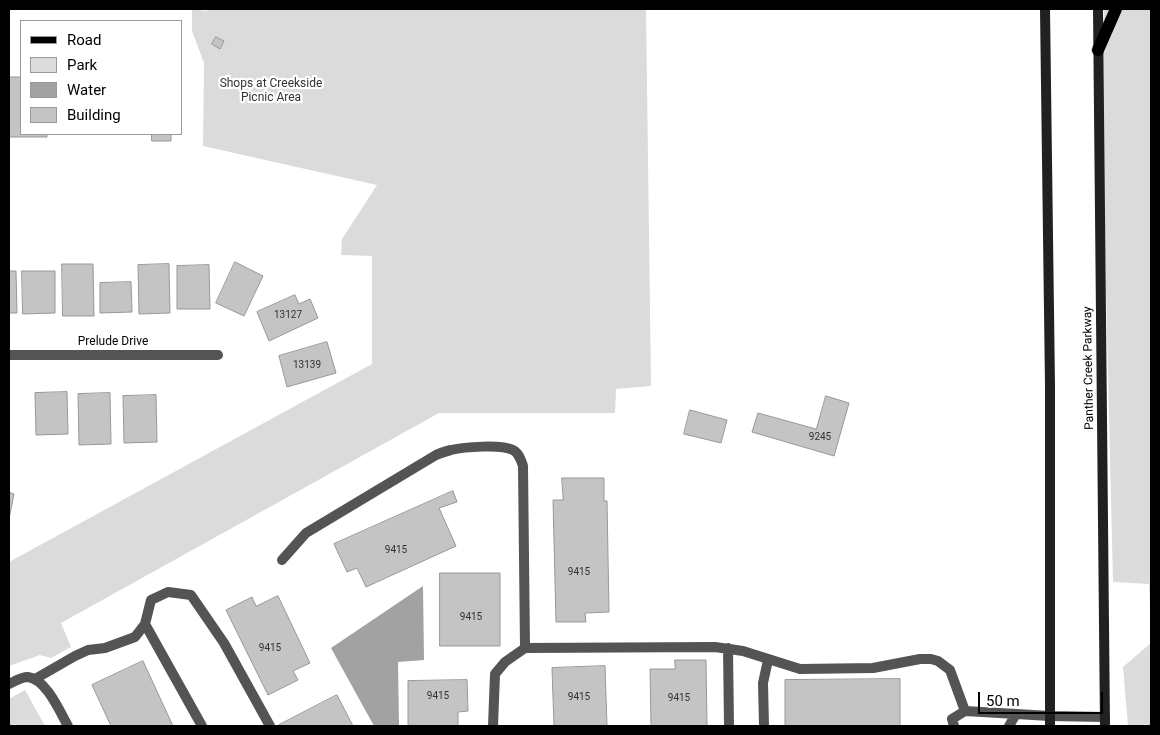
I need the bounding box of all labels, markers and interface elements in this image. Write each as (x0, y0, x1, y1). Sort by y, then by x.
legend (20, 20, 182, 135)
text: Road (67, 31, 101, 49)
text: Park (67, 56, 97, 74)
park label: Shops at Creekside Picnic Area (220, 77, 322, 105)
text: Water (67, 81, 106, 99)
text: Building (67, 106, 121, 124)
street label: Panther Creek Parkway (1081, 306, 1097, 430)
house number: 13127 (274, 309, 302, 321)
street label: Prelude Drive (78, 335, 148, 349)
house number: 13139 (293, 359, 321, 371)
house number: 9245 (809, 431, 831, 443)
house number: 9415 (385, 544, 407, 556)
house number: 9415 (568, 566, 590, 578)
house number: 9415 (460, 611, 482, 623)
house number: 9415 (259, 642, 281, 654)
scale bar (980, 682, 1105, 714)
house number: 9415 (427, 690, 449, 702)
house number: 9415 (568, 691, 590, 703)
house number: 9415 (668, 692, 690, 704)
text: 50 m (986, 692, 1020, 710)

